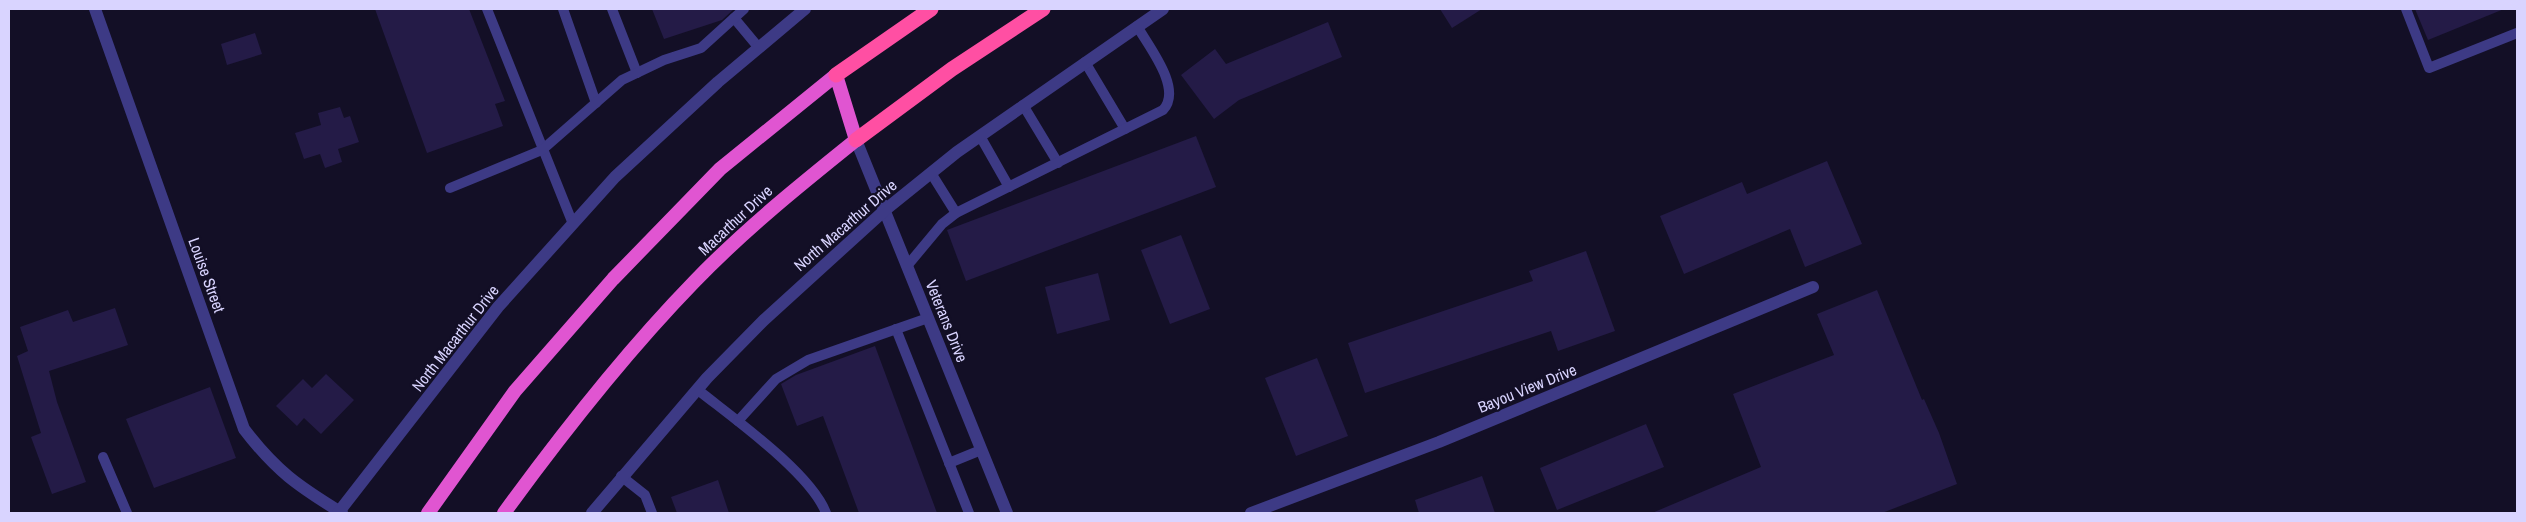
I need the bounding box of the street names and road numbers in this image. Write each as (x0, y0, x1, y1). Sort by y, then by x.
street label: North Macarthur Drive (789, 174, 901, 276)
street label: Macarthur Drive (693, 180, 777, 260)
street label: Louise Street (183, 235, 231, 316)
street label: Veterans Drive (921, 277, 973, 365)
street label: North Macarthur Drive (406, 280, 504, 396)
street label: Bayou View Drive (1474, 358, 1580, 418)

